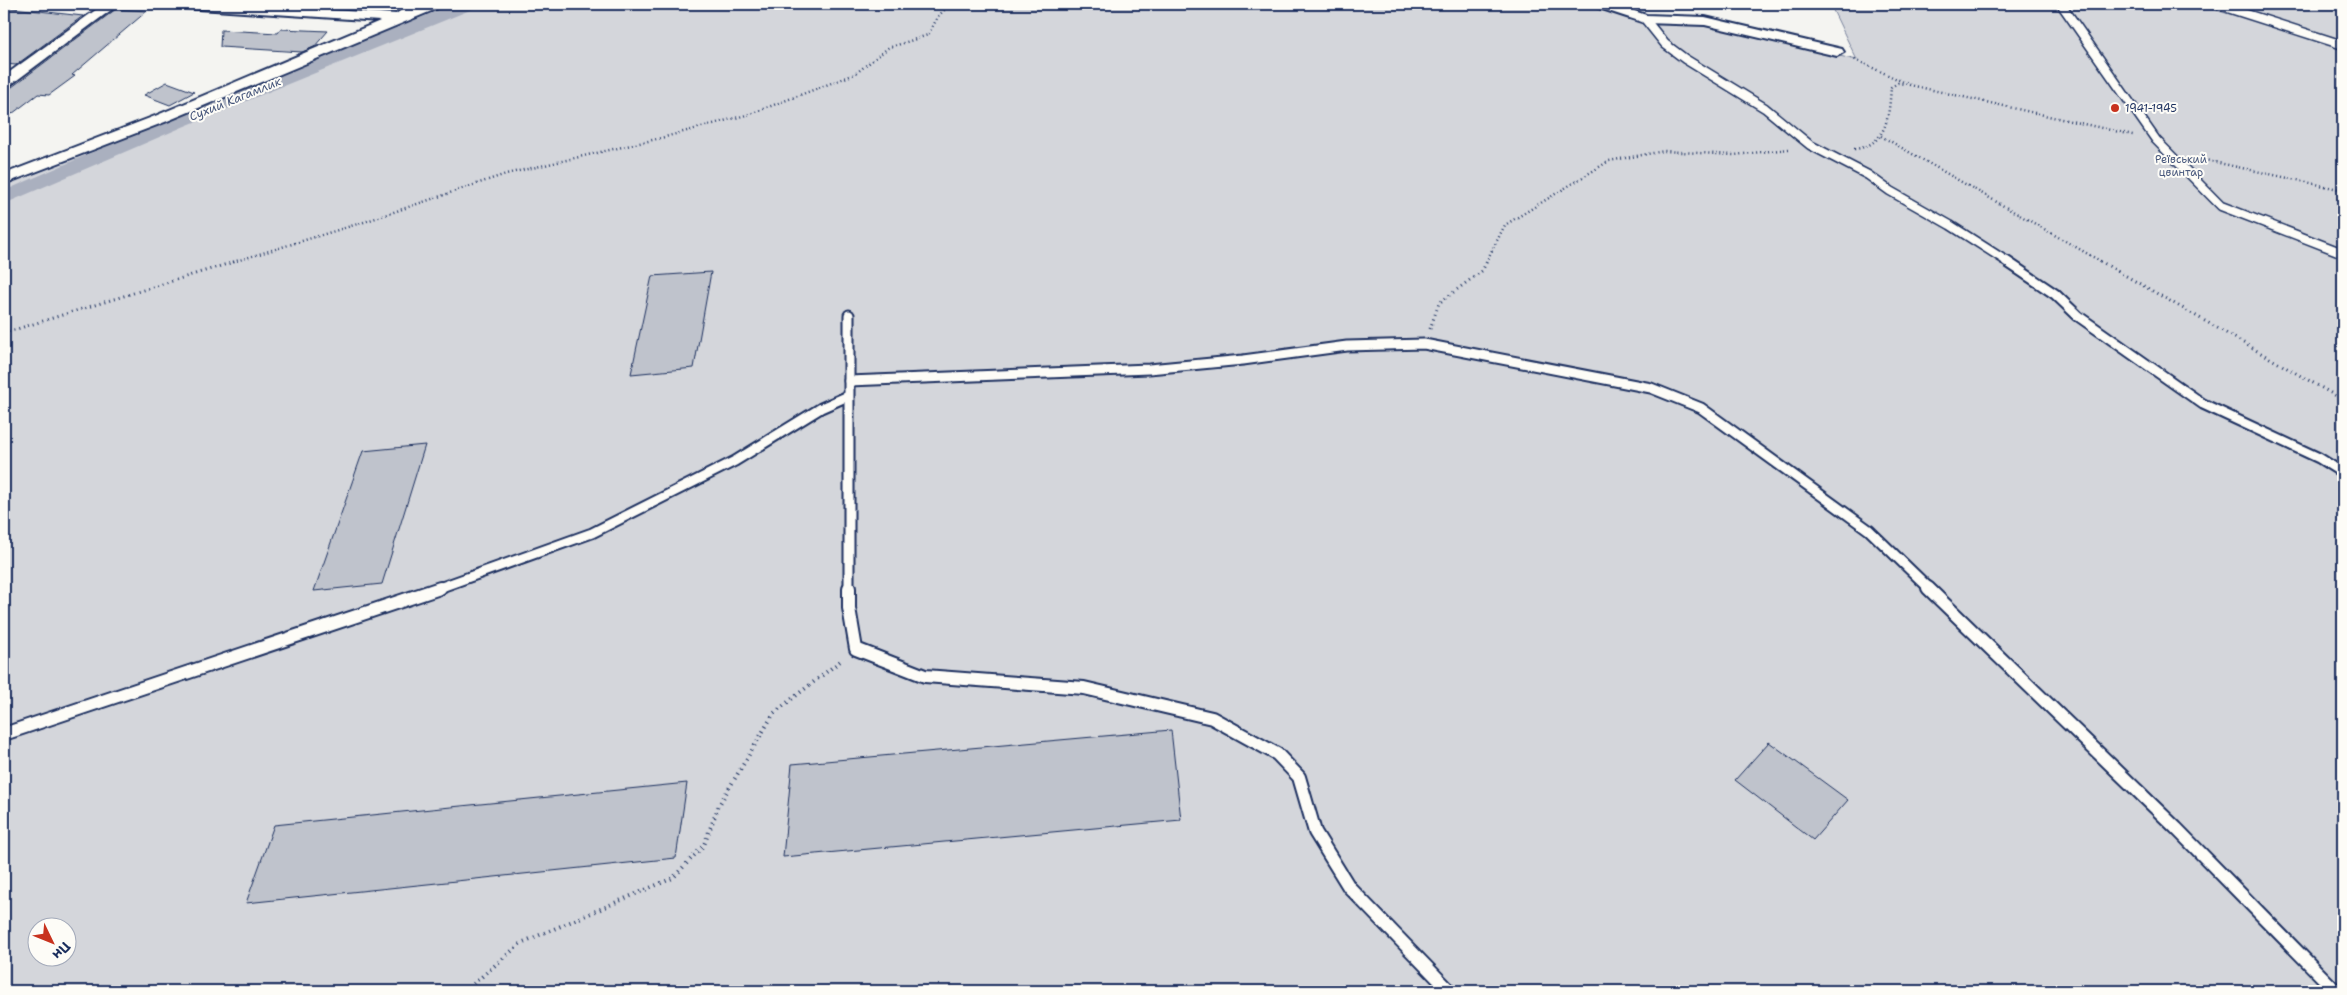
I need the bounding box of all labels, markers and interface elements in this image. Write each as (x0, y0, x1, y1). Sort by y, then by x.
water label: Сухий Кагамлик (187, 73, 284, 125)
place label: 1941-1945 (2125, 101, 2177, 116)
marker: 1941-1945 (2109, 102, 2121, 114)
park label: Реївський цвинтар (2155, 152, 2207, 180)
north arrow (28, 918, 78, 968)
text: Пн (49, 938, 74, 964)

